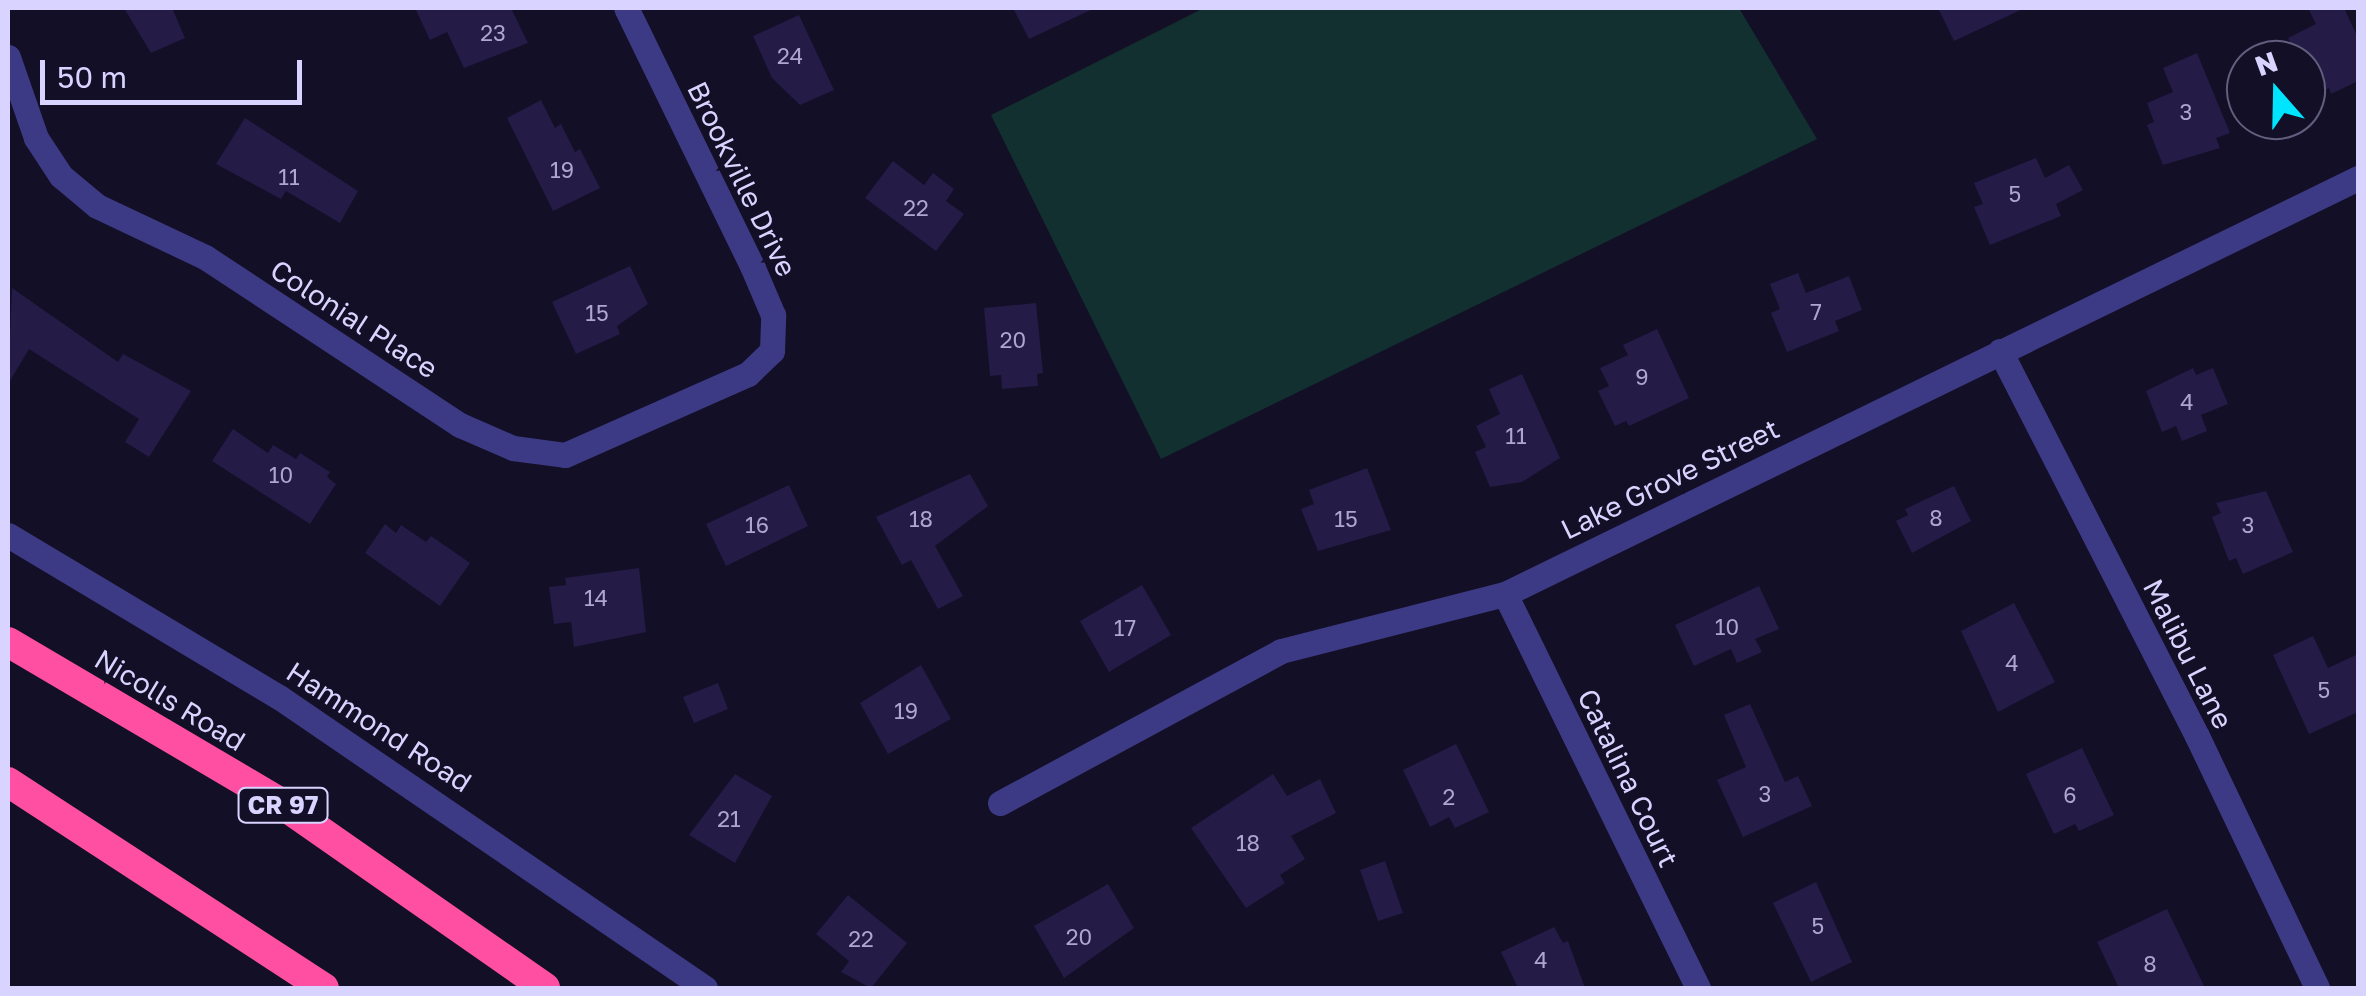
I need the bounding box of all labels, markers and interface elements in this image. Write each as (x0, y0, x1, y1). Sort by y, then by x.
house number: 23 (480, 20, 506, 46)
scale bar (45, 40, 308, 102)
north arrow (2226, 40, 2326, 140)
house number: 24 (777, 43, 803, 69)
text: N (2251, 44, 2282, 82)
text: 50 m (57, 59, 127, 95)
street label: Brookville Drive (680, 76, 804, 282)
house number: 3 (2180, 99, 2192, 125)
house number: 19 (550, 157, 574, 183)
house number: 11 (278, 164, 300, 190)
house number: 5 (2009, 181, 2021, 207)
house number: 22 (903, 195, 929, 221)
street label: Colonial Place (264, 253, 444, 385)
house number: 7 (1810, 299, 1822, 325)
house number: 15 (585, 300, 609, 326)
house number: 20 (1000, 327, 1026, 353)
house number: 9 (1635, 364, 1649, 390)
house number: 4 (2180, 389, 2194, 415)
street label: Lake Grove Street (1555, 412, 1785, 546)
house number: 11 (1505, 423, 1527, 449)
house number: 10 (269, 462, 293, 488)
house number: 8 (1929, 505, 1943, 531)
house number: 18 (909, 506, 933, 532)
house number: 15 (1334, 506, 1358, 532)
house number: 16 (745, 512, 769, 538)
house number: 3 (2242, 512, 2254, 538)
street label: Malibu Lane (2136, 574, 2240, 734)
house number: 14 (584, 585, 608, 611)
house number: 10 (1715, 614, 1739, 640)
house number: 17 (1114, 615, 1136, 641)
street label: Nicolls Road (89, 642, 251, 758)
house number: 4 (2005, 650, 2019, 676)
street label: Hammond Road (280, 655, 478, 799)
house number: 5 (2318, 677, 2330, 703)
street label: Catalina Court (1570, 684, 1686, 872)
house number: 19 (894, 698, 918, 724)
house number: 3 (1759, 781, 1771, 807)
house number: 6 (2063, 782, 2077, 808)
house number: 2 (1443, 784, 1455, 810)
road number: CR 97 (236, 785, 330, 825)
house number: 21 (717, 806, 741, 832)
house number: 18 (1236, 830, 1260, 856)
house number: 5 (1812, 913, 1824, 939)
house number: 20 (1066, 924, 1092, 950)
house number: 22 (848, 926, 874, 952)
house number: 4 (1534, 947, 1548, 973)
house number: 8 (2143, 951, 2157, 977)

